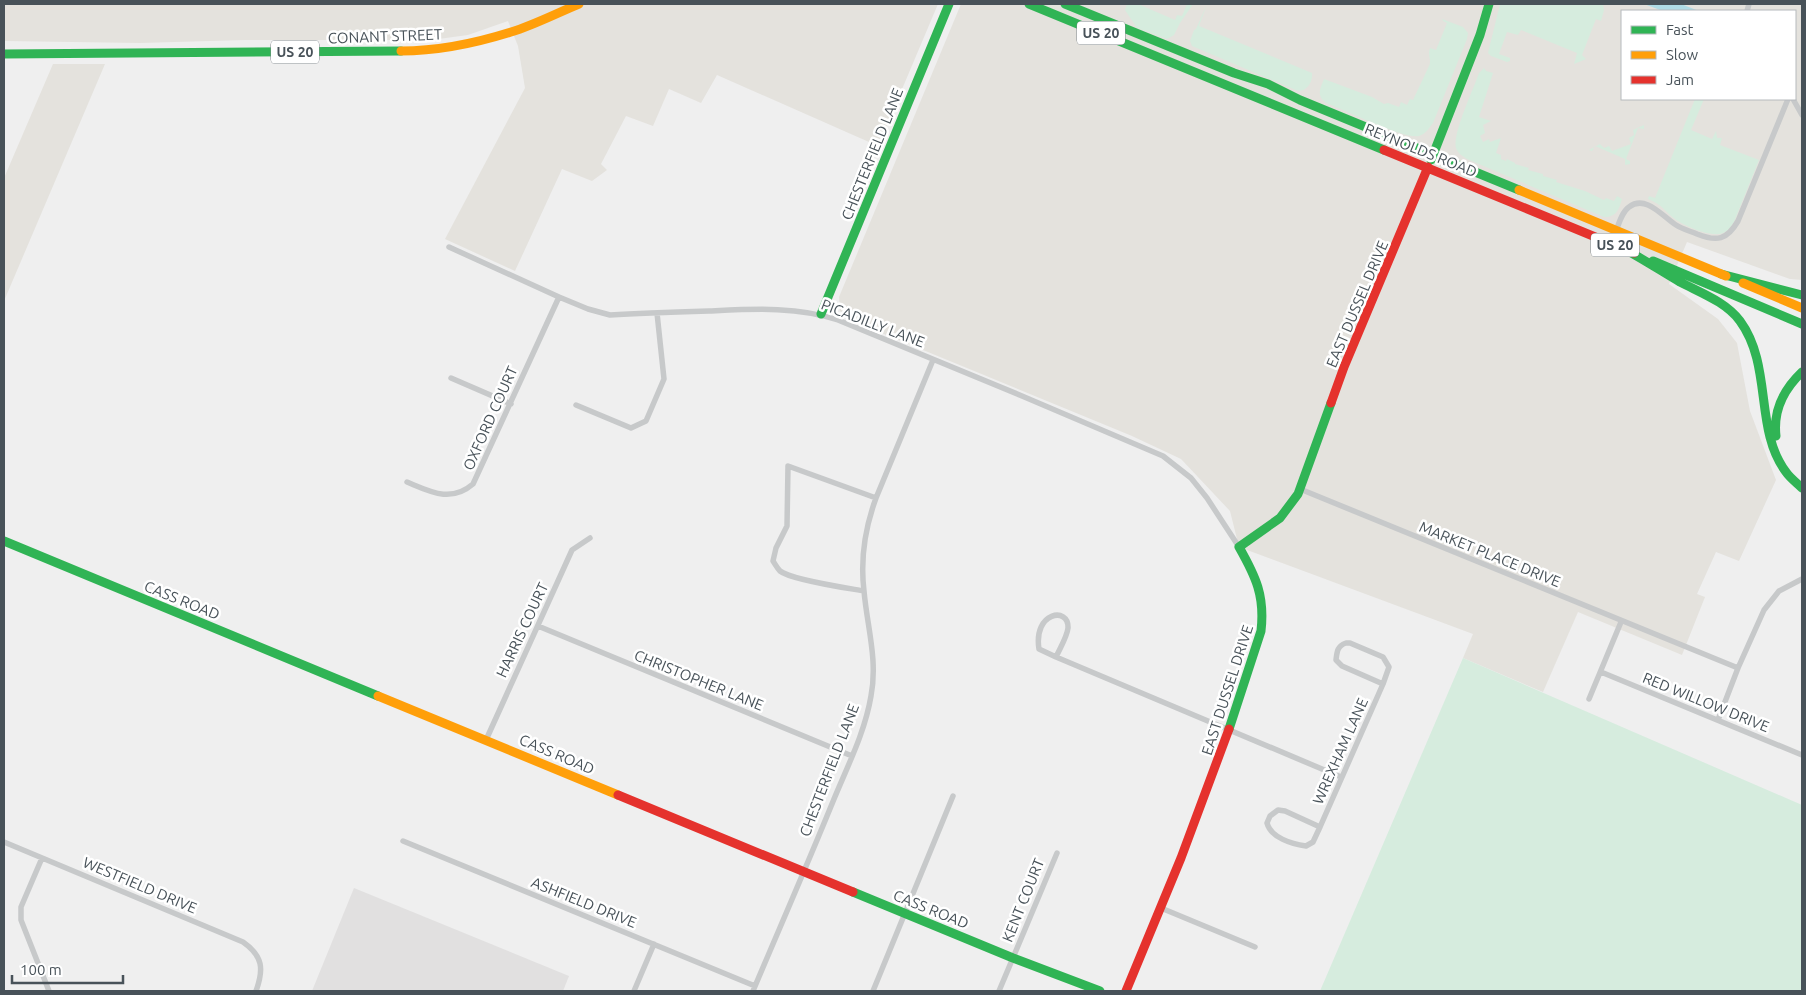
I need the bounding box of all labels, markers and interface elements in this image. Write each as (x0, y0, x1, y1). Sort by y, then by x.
legend (1621, 10, 1796, 100)
text: Fast (1666, 21, 1694, 38)
road number: US 20 (1077, 22, 1125, 44)
street label: CONANT STREET (328, 25, 443, 46)
road number: US 20 (271, 41, 319, 64)
text: Slow (1666, 46, 1699, 63)
text: Jam (1666, 71, 1694, 88)
street label: CHESTERFIELD LANE (838, 86, 906, 222)
street label: REYNOLDS ROAD (1362, 120, 1480, 180)
road number: US 20 (1591, 234, 1639, 256)
street label: EAST DUSSEL DRIVE (1323, 238, 1391, 370)
street label: PICADILLY LANE (819, 295, 927, 351)
street label: OXFORD COURT (459, 363, 521, 473)
street label: MARKET PLACE DRIVE (1417, 518, 1563, 590)
street label: CASS ROAD (142, 577, 222, 623)
street label: HARRIS COURT (493, 579, 552, 680)
street label: EAST DUSSEL DRIVE (1198, 623, 1256, 757)
street label: CHRISTOPHER LANE (632, 646, 766, 714)
street label: RED WILLOW DRIVE (1640, 669, 1772, 735)
street label: WREXHAM LANE (1309, 695, 1371, 807)
street label: CHESTERFIELD LANE (796, 701, 862, 839)
street label: CASS ROAD (517, 731, 597, 777)
street label: WESTFIELD DRIVE (81, 853, 199, 917)
street label: KENT COURT (999, 855, 1048, 944)
street label: ASHFIELD DRIVE (529, 873, 639, 931)
street label: CASS ROAD (891, 886, 971, 932)
scale bar (12, 952, 124, 984)
text: 100 m (20, 961, 62, 978)

